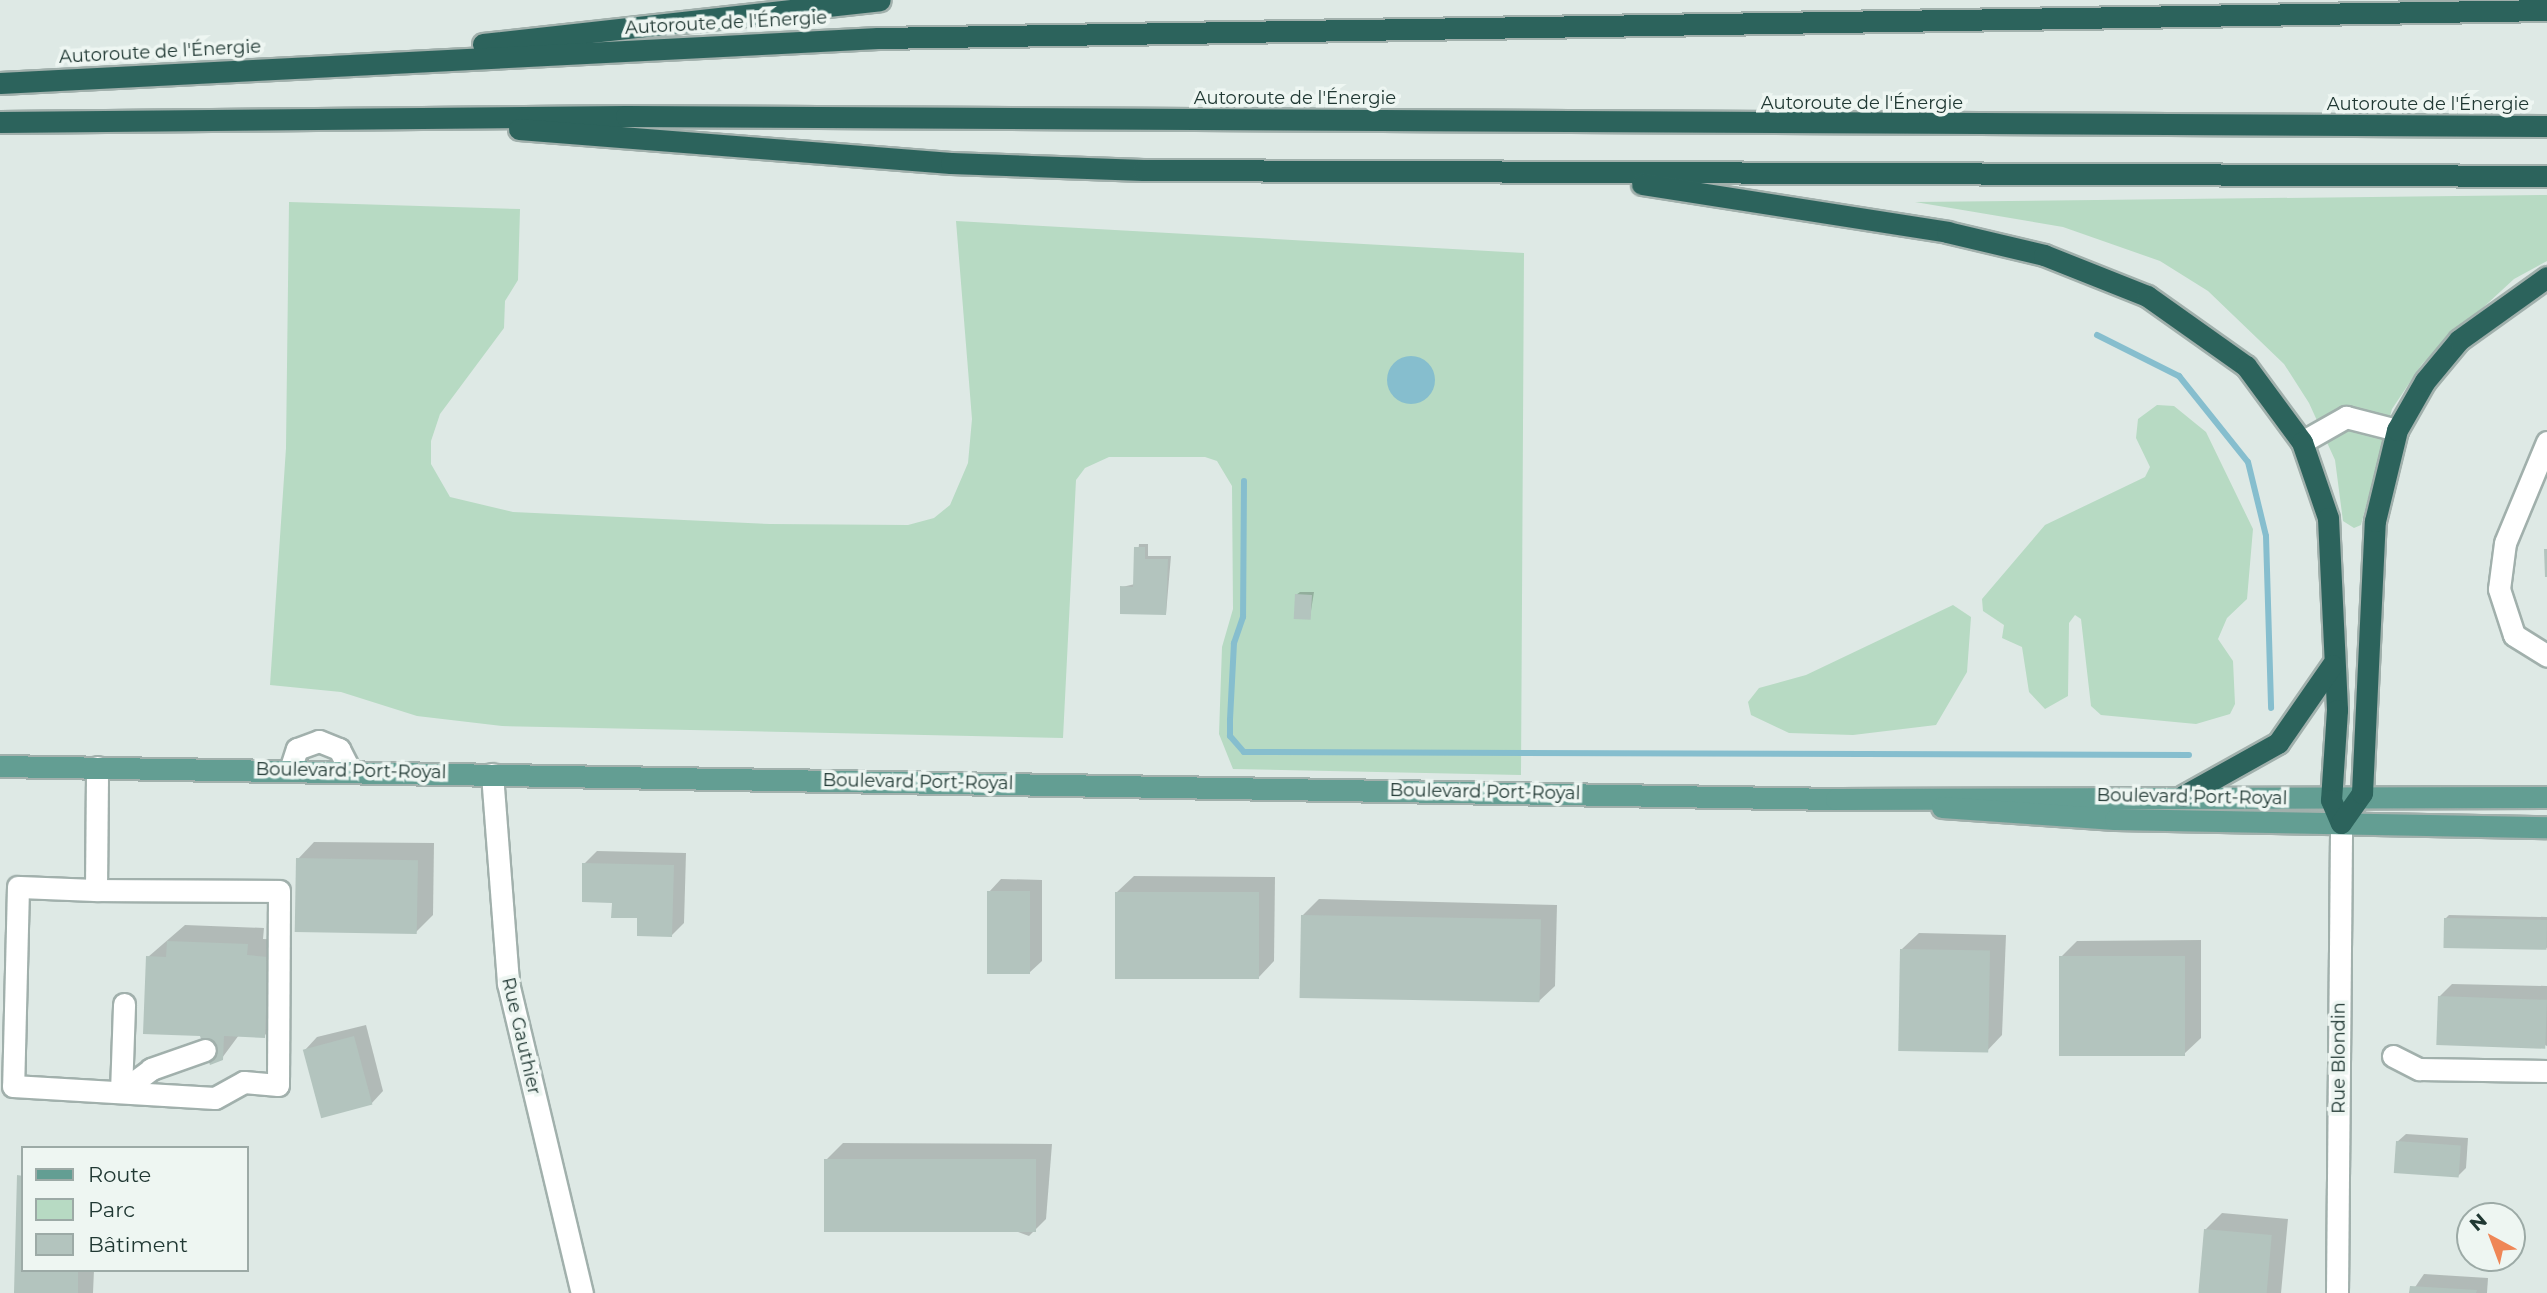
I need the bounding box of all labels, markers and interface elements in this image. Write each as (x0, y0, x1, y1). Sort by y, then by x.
street label: Autoroute de l'Énergie (624, 7, 828, 39)
street label: Autoroute de l'Énergie (58, 36, 262, 68)
street label: Autoroute de l'Énergie (1194, 87, 1396, 109)
street label: Autoroute de l'Énergie (1761, 92, 1963, 114)
street label: Autoroute de l'Énergie (2327, 93, 2529, 115)
street label: Boulevard Port-Royal (255, 759, 447, 783)
street label: Boulevard Port-Royal (822, 770, 1014, 794)
street label: Boulevard Port-Royal (1389, 780, 1581, 804)
street label: Boulevard Port-Royal (2096, 785, 2288, 809)
street label: Rue Gauthier (497, 975, 545, 1097)
street label: Rue Blondin (2328, 1002, 2350, 1114)
legend (21, 1146, 248, 1272)
text: Route (88, 1162, 151, 1187)
text: Parc (88, 1197, 135, 1222)
north arrow (2456, 1202, 2526, 1272)
text: N (2465, 1209, 2492, 1236)
text: Bâtiment (88, 1232, 188, 1257)

